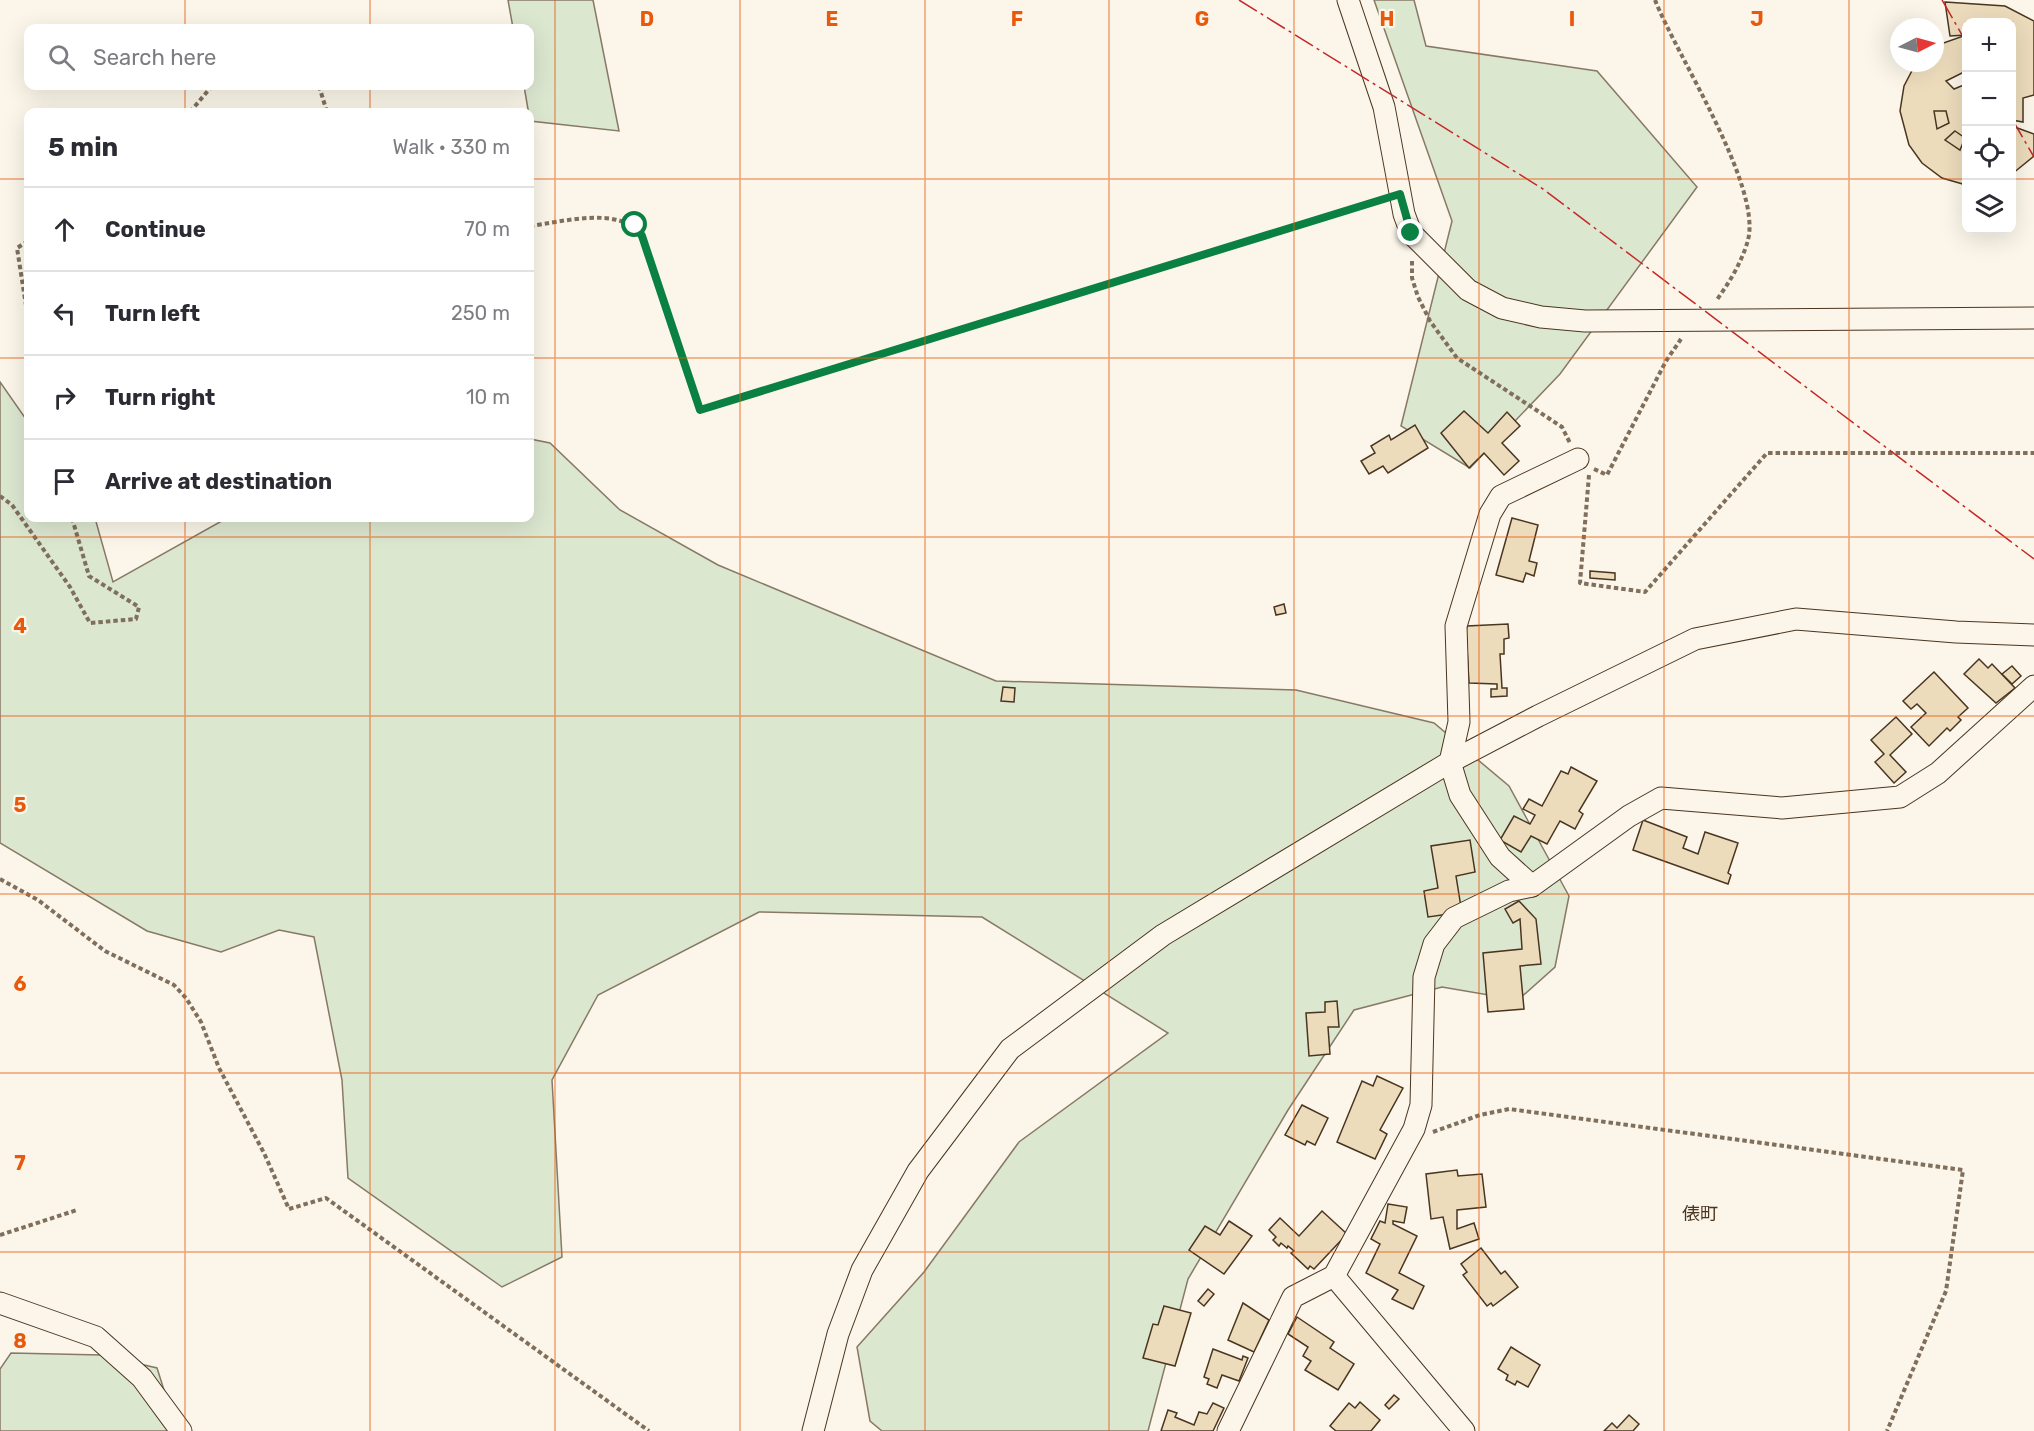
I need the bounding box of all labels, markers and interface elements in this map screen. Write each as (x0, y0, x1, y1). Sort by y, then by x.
text: D (640, 7, 654, 31)
text: E (826, 7, 838, 31)
text: F (1011, 7, 1023, 31)
text: G (1195, 7, 1209, 31)
text: H (1380, 7, 1394, 31)
text: I (1569, 7, 1575, 31)
text: J (1750, 7, 1764, 31)
north arrow (1890, 18, 1944, 72)
map controls (1962, 18, 2016, 234)
button: + (1962, 18, 2016, 72)
search box (24, 24, 534, 90)
icon: search (45, 41, 78, 74)
text: Search here (93, 44, 216, 71)
button: − (1962, 72, 2016, 126)
button: locate (1962, 126, 2016, 180)
text: 5 min (48, 132, 118, 163)
text: Walk · 330 m (393, 135, 510, 159)
button: layers (1962, 180, 2016, 234)
route start (621, 211, 647, 237)
icon: ahead (48, 213, 81, 246)
text: Continue (105, 216, 206, 243)
text: 70 m (464, 217, 510, 241)
route end (1397, 219, 1423, 245)
icon: left (48, 297, 81, 330)
text: Turn left (105, 300, 200, 327)
text: 250 m (451, 301, 510, 325)
icon: right (48, 381, 81, 414)
text: Turn right (105, 384, 215, 411)
text: 10 m (466, 385, 510, 409)
icon: arrive (48, 465, 81, 498)
text: Arrive at destination (105, 468, 332, 495)
text: 4 (13, 614, 27, 638)
text: 5 (14, 793, 27, 817)
text: 6 (13, 972, 27, 996)
text: 7 (14, 1151, 26, 1175)
district label: 俵町 (1682, 1203, 1718, 1225)
text: 8 (13, 1329, 27, 1353)

